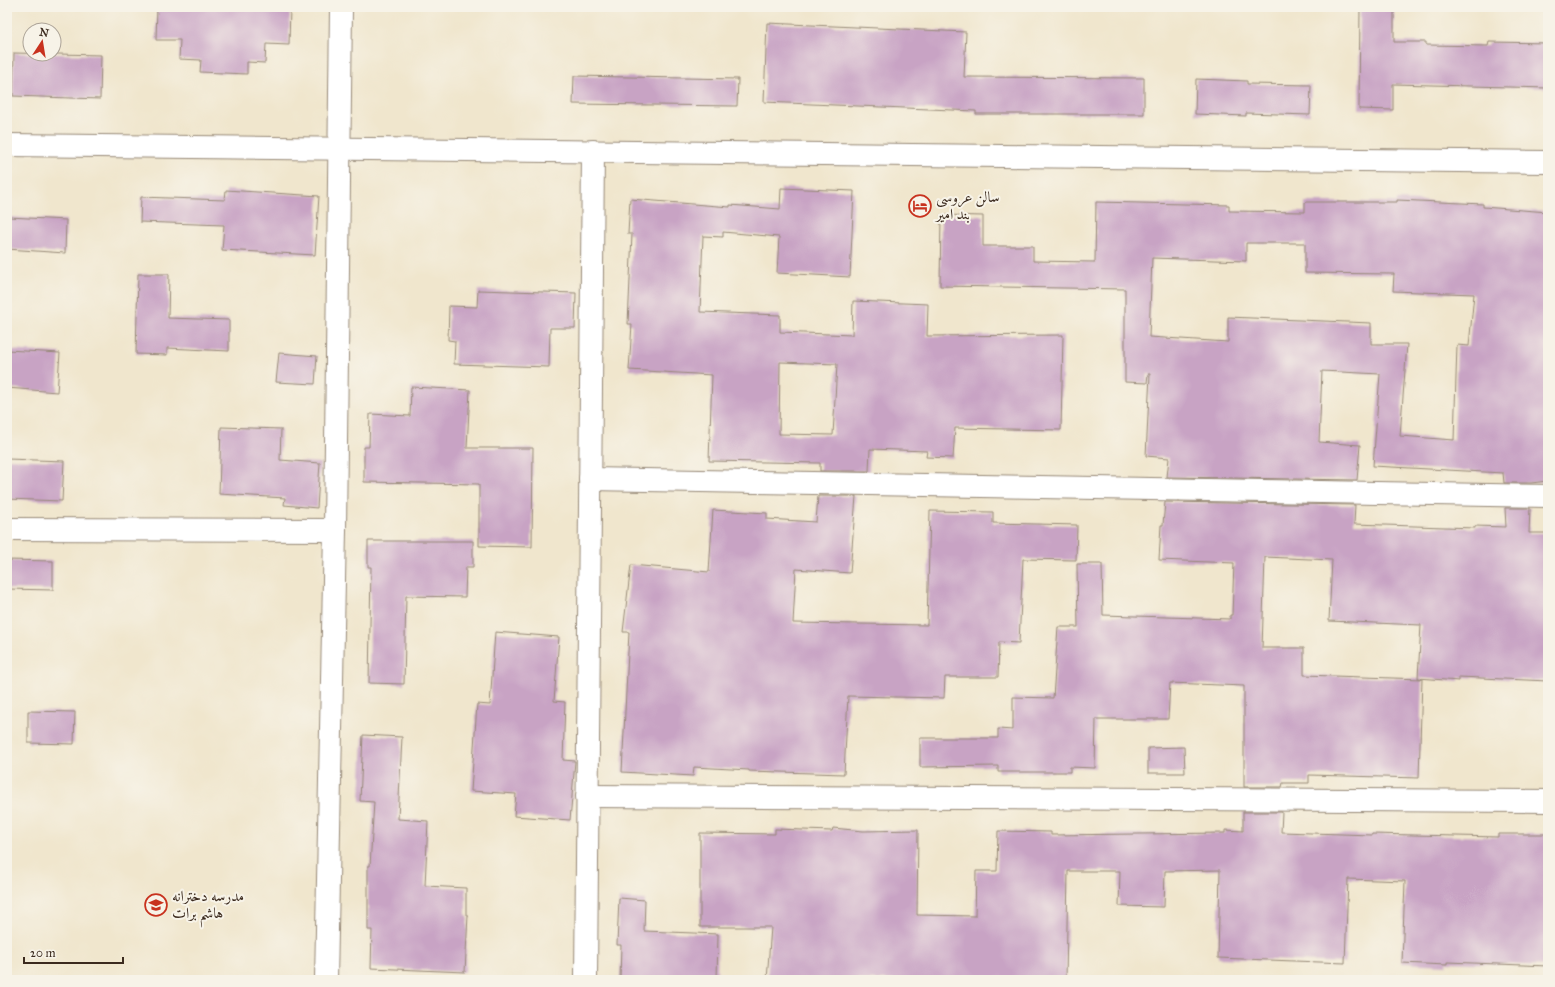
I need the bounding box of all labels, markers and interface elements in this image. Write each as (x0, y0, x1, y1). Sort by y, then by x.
north arrow (22, 22, 62, 62)
text: N (38, 25, 51, 40)
place label: سالن عروسی بند امیر (934, 188, 999, 223)
hotel icon: سالن عروسی بند امیر (907, 193, 933, 219)
place label: مدرسه دخترانه هاشم برات (172, 887, 244, 928)
school or university icon: مدرسه دخترانه هاشم برات (143, 892, 169, 918)
scale bar (24, 939, 123, 965)
text: 20 m (30, 946, 56, 960)

